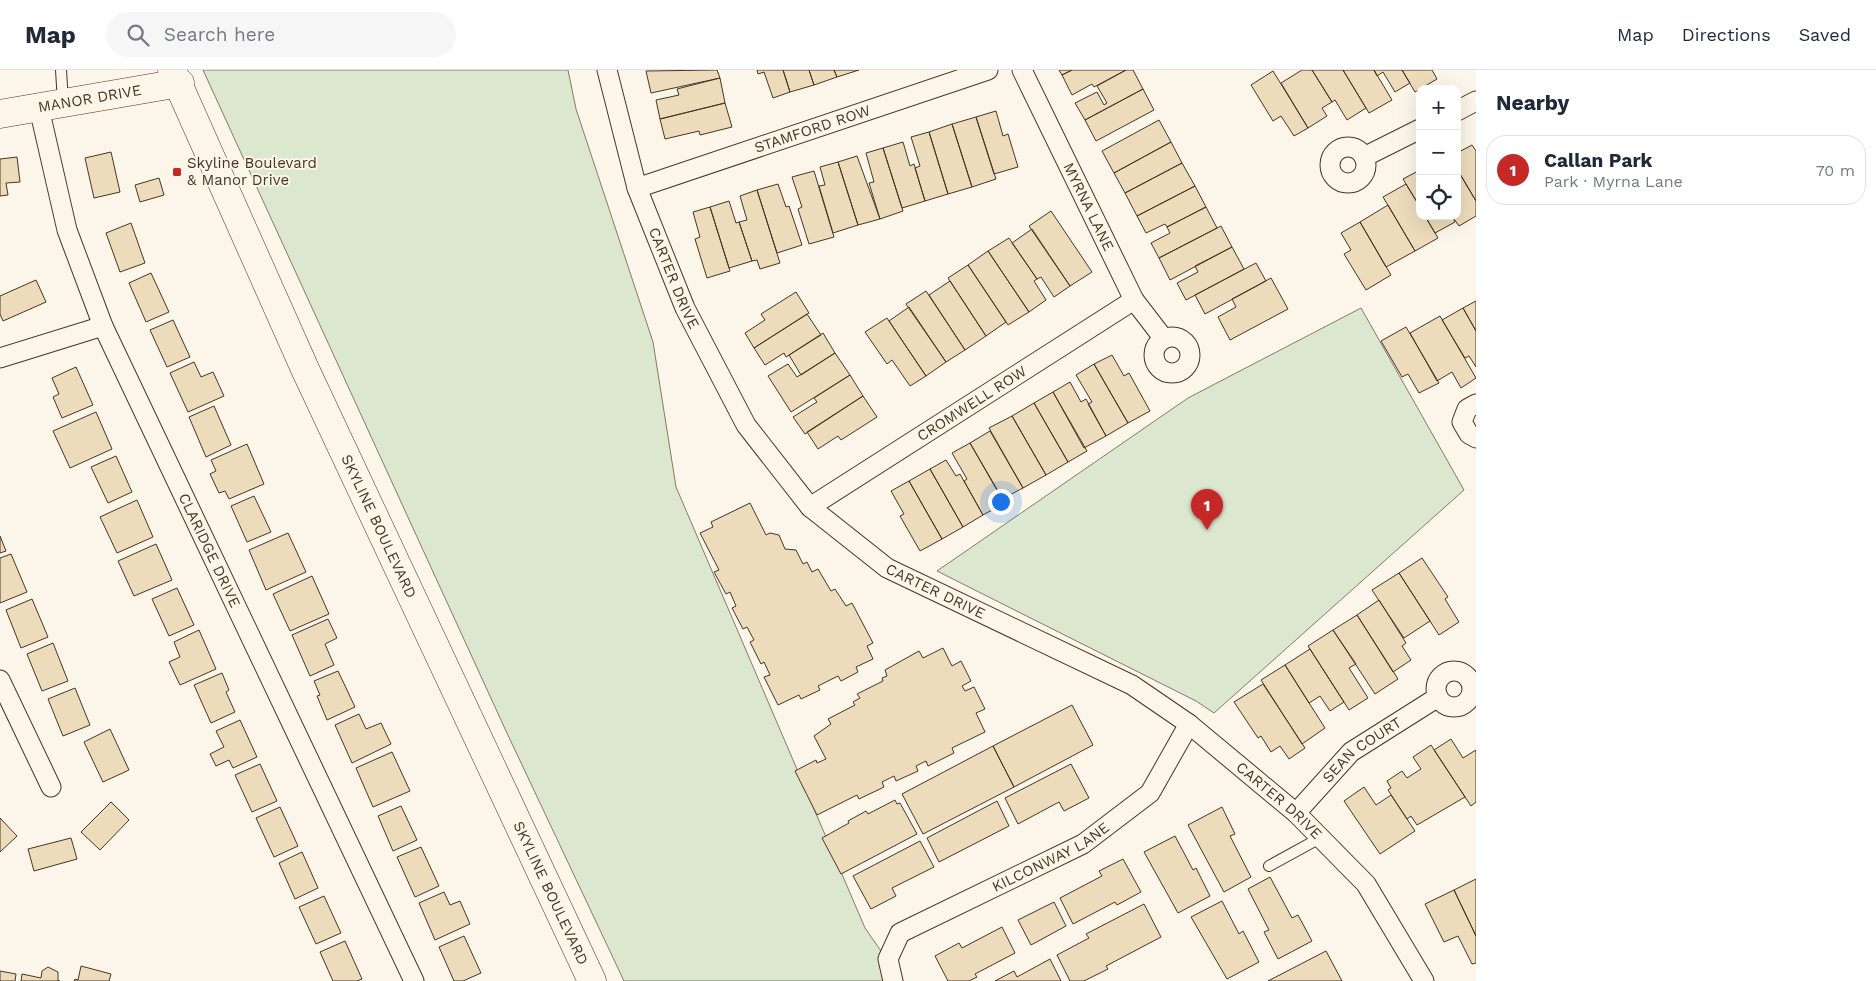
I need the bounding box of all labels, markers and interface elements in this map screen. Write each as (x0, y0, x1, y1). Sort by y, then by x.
search box (106, 12, 456, 57)
text: Map (25, 21, 76, 49)
icon: search (124, 21, 152, 49)
text: Search here (164, 23, 275, 46)
text: Map (1617, 24, 1654, 45)
text: Directions (1682, 24, 1771, 45)
text: Saved (1799, 24, 1851, 45)
street label: MANOR DRIVE (37, 81, 143, 116)
map controls (1416, 85, 1461, 220)
button: + (1416, 85, 1461, 130)
text: Nearby (1496, 90, 1569, 115)
street label: STAMFORD ROW (752, 101, 873, 157)
button: − (1416, 130, 1461, 175)
text: Callan Park (1544, 149, 1652, 172)
place label: Skyline Boulevard & Manor Drive (187, 154, 317, 189)
street label: MYRNA LANE (1059, 160, 1118, 254)
text: 1 (1510, 161, 1516, 180)
text: 70 m (1816, 161, 1855, 180)
marker: Skyline Boulevard & Manor Drive (171, 166, 183, 178)
text: Park · Myrna Lane (1544, 172, 1683, 191)
button: locate (1416, 175, 1461, 220)
street label: CARTER DRIVE (645, 225, 703, 332)
street label: CROMWELL ROW (914, 362, 1030, 445)
street label: SKYLINE BOULEVARD (337, 452, 420, 601)
your location (988, 489, 1014, 515)
pin: 1 (1191, 489, 1223, 530)
street label: CLARIDGE DRIVE (175, 490, 244, 610)
street label: CARTER DRIVE (883, 560, 988, 623)
street label: SEAN COURT (1319, 713, 1405, 786)
street label: CARTER DRIVE (1233, 758, 1326, 843)
street label: SKYLINE BOULEVARD (509, 818, 592, 968)
street label: KILCONWAY LANE (989, 818, 1113, 896)

